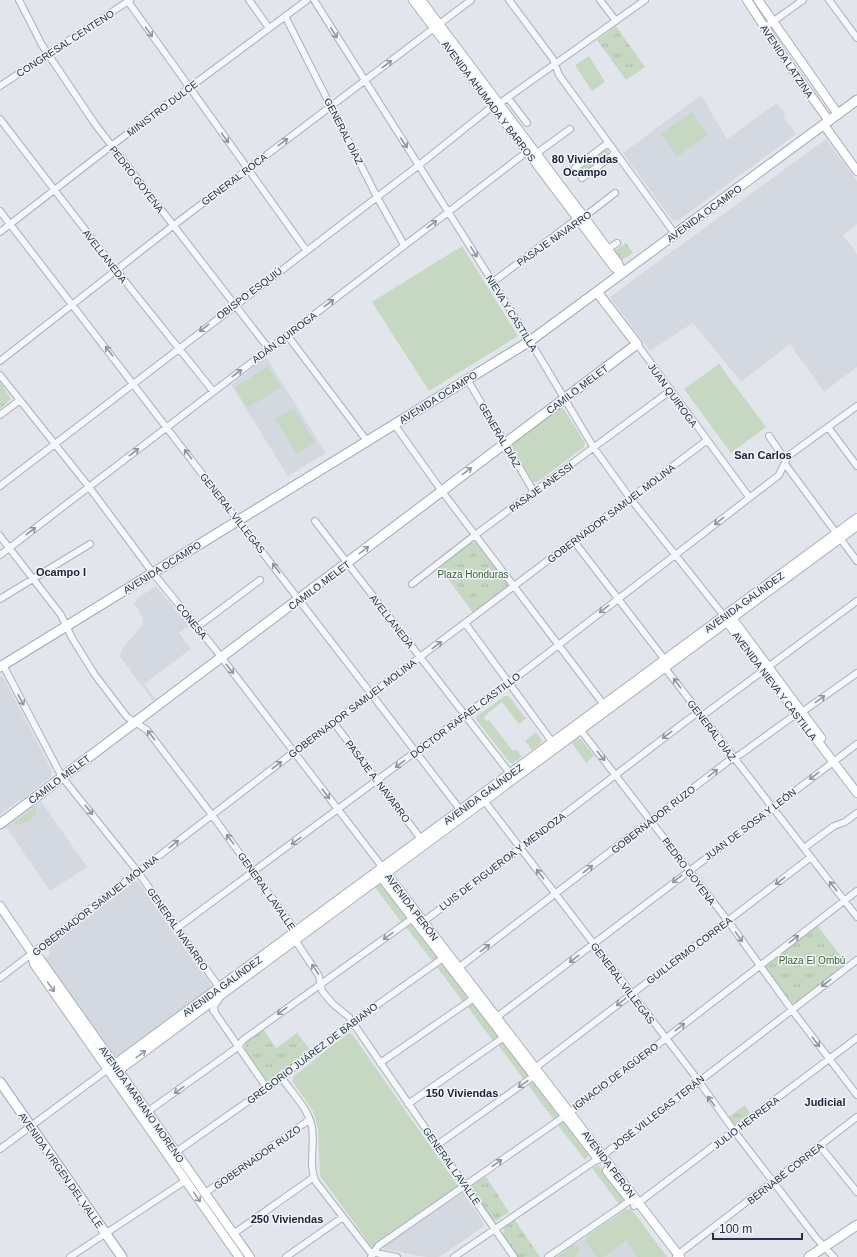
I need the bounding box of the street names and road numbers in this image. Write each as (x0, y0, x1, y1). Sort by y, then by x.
street label: CONGRESAL CENTENO (14, 8, 116, 79)
street label: AVENIDA LATZINA (758, 23, 815, 100)
street label: AVENIDA AHUMADA Y BARROS (440, 39, 538, 164)
street label: MINISTRO DULCE (125, 78, 200, 139)
street label: GENERAL DÍAZ (322, 96, 366, 166)
street label: PEDRO GOYENA (107, 144, 166, 215)
street label: GENERAL ROCA (199, 151, 269, 208)
street label: AVENIDA OCAMPO (665, 182, 744, 244)
street label: PASAJE NAVARRO (515, 208, 594, 268)
street label: AVELLANEDA (80, 227, 129, 286)
street label: OBISPO ESQUIÚ (214, 264, 284, 322)
street label: NIEVA Y CASTILLA (484, 273, 540, 354)
street label: ADÁN QUIROGA (249, 309, 319, 365)
street label: JUAN QUIROGA (646, 361, 700, 430)
street label: CAMILO MELET (544, 363, 610, 416)
street label: AVENIDA OCAMPO (397, 369, 479, 426)
street label: GENERAL DÍAZ (477, 400, 523, 470)
street label: PASAJE ANESSI (507, 460, 575, 514)
street label: GOBERNADOR SAMUEL MOLINA (545, 462, 678, 565)
street label: GENERAL VILLEGAS (198, 471, 267, 556)
street label: AVENIDA OCAMPO (121, 539, 203, 596)
street label: CAMILO MELET (286, 559, 352, 612)
street label: AVENIDA GALÍNDEZ (702, 569, 786, 635)
street label: AVELLANEDA (367, 592, 416, 651)
street label: CONESA (174, 601, 209, 641)
street label: AVENIDA NIEVA Y CASTILLA (730, 630, 819, 743)
street label: GOBERNADOR SAMUEL MOLINA (286, 657, 419, 760)
street label: DOCTOR RAFAEL CASTILLO (408, 670, 523, 760)
street label: GENERAL DÍAZ (685, 697, 739, 763)
street label: PASAJE A. NAVARRO (343, 738, 412, 825)
street label: CAMILO MELET (26, 753, 92, 806)
street label: AVENIDA GALÍNDEZ (441, 761, 525, 827)
street label: GOBERNADOR RUZO (609, 783, 698, 856)
street label: JUAN DE SOSA Y LEÓN (702, 786, 798, 862)
street label: LUIS DE FIGUEROA Y MENDOZA (437, 810, 568, 913)
street label: PEDRO GOYENA (660, 836, 718, 907)
street label: GENERAL LAVALLE (236, 850, 298, 932)
street label: GOBERNADOR SAMUEL MOLINA (30, 853, 161, 958)
street label: AVENIDA PERÓN (383, 871, 441, 943)
street label: GENERAL NAVARRO (145, 886, 210, 973)
street label: GUILLERMO CORREA (644, 914, 735, 986)
street label: GENERAL VILLEGAS (589, 941, 657, 1026)
street label: AVENIDA GALÍNDEZ (180, 953, 264, 1019)
street label: GREGORIO JUÁREZ DE BABIANO (244, 1000, 380, 1106)
street label: IGNACIO DE AGÜERO (570, 1040, 660, 1112)
street label: AVENIDA MARIANO MORENO (97, 1044, 186, 1165)
street label: JOSÉ VILLEGAS TERÁN (609, 1072, 707, 1152)
street label: JULIO HERRERA (711, 1094, 782, 1151)
street label: AVENIDA VIRGEN DEL VALLE (16, 1110, 105, 1231)
street label: GOBERNADOR RUZO (212, 1123, 303, 1192)
street label: GENERAL LAVALLE (421, 1125, 483, 1207)
street label: AVENIDA PERÓN (580, 1128, 638, 1200)
street label: BERNABÉ CORREA (745, 1139, 826, 1206)

